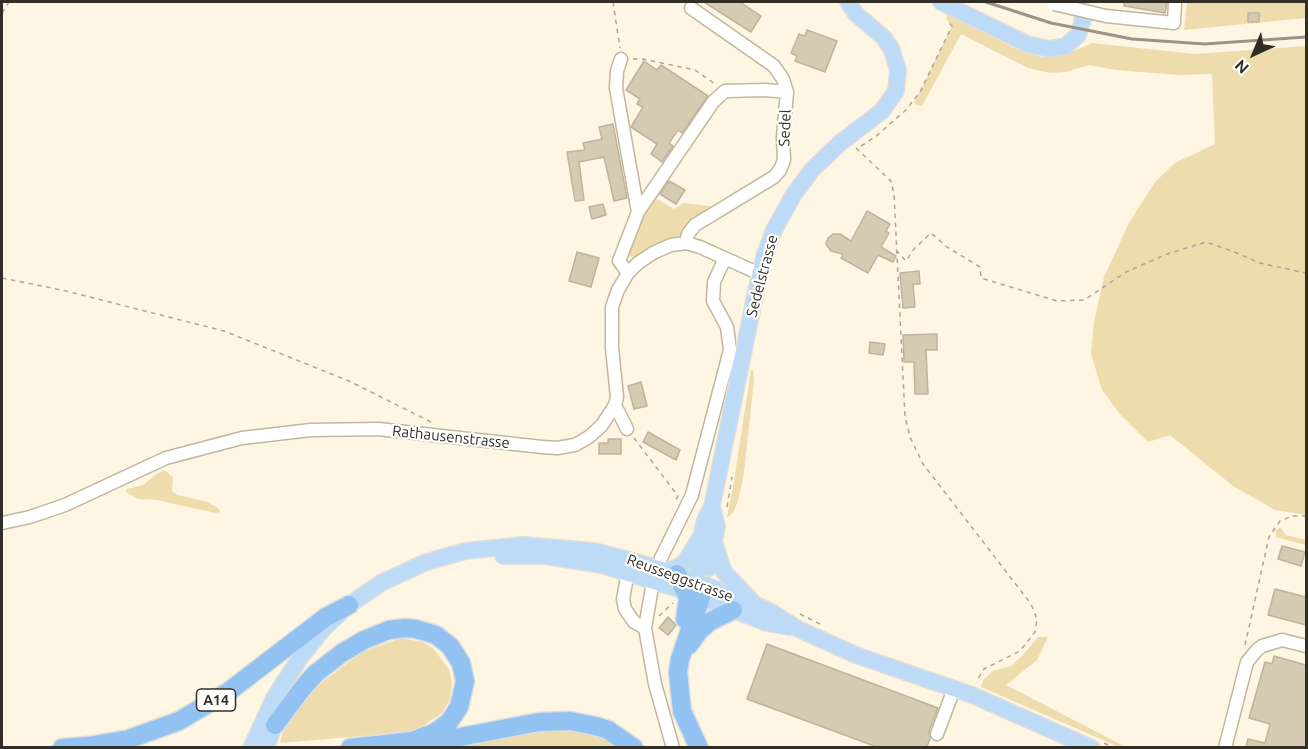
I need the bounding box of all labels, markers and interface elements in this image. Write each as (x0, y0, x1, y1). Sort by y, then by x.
north arrow (1224, 24, 1284, 84)
text: N (1231, 56, 1252, 78)
street label: Sedel (775, 109, 795, 147)
street label: Sedelstrasse (742, 233, 782, 319)
street label: Rathausenstrasse (391, 422, 511, 452)
street label: Reusseggstrasse (624, 550, 736, 606)
road number: A14 (196, 689, 236, 711)

